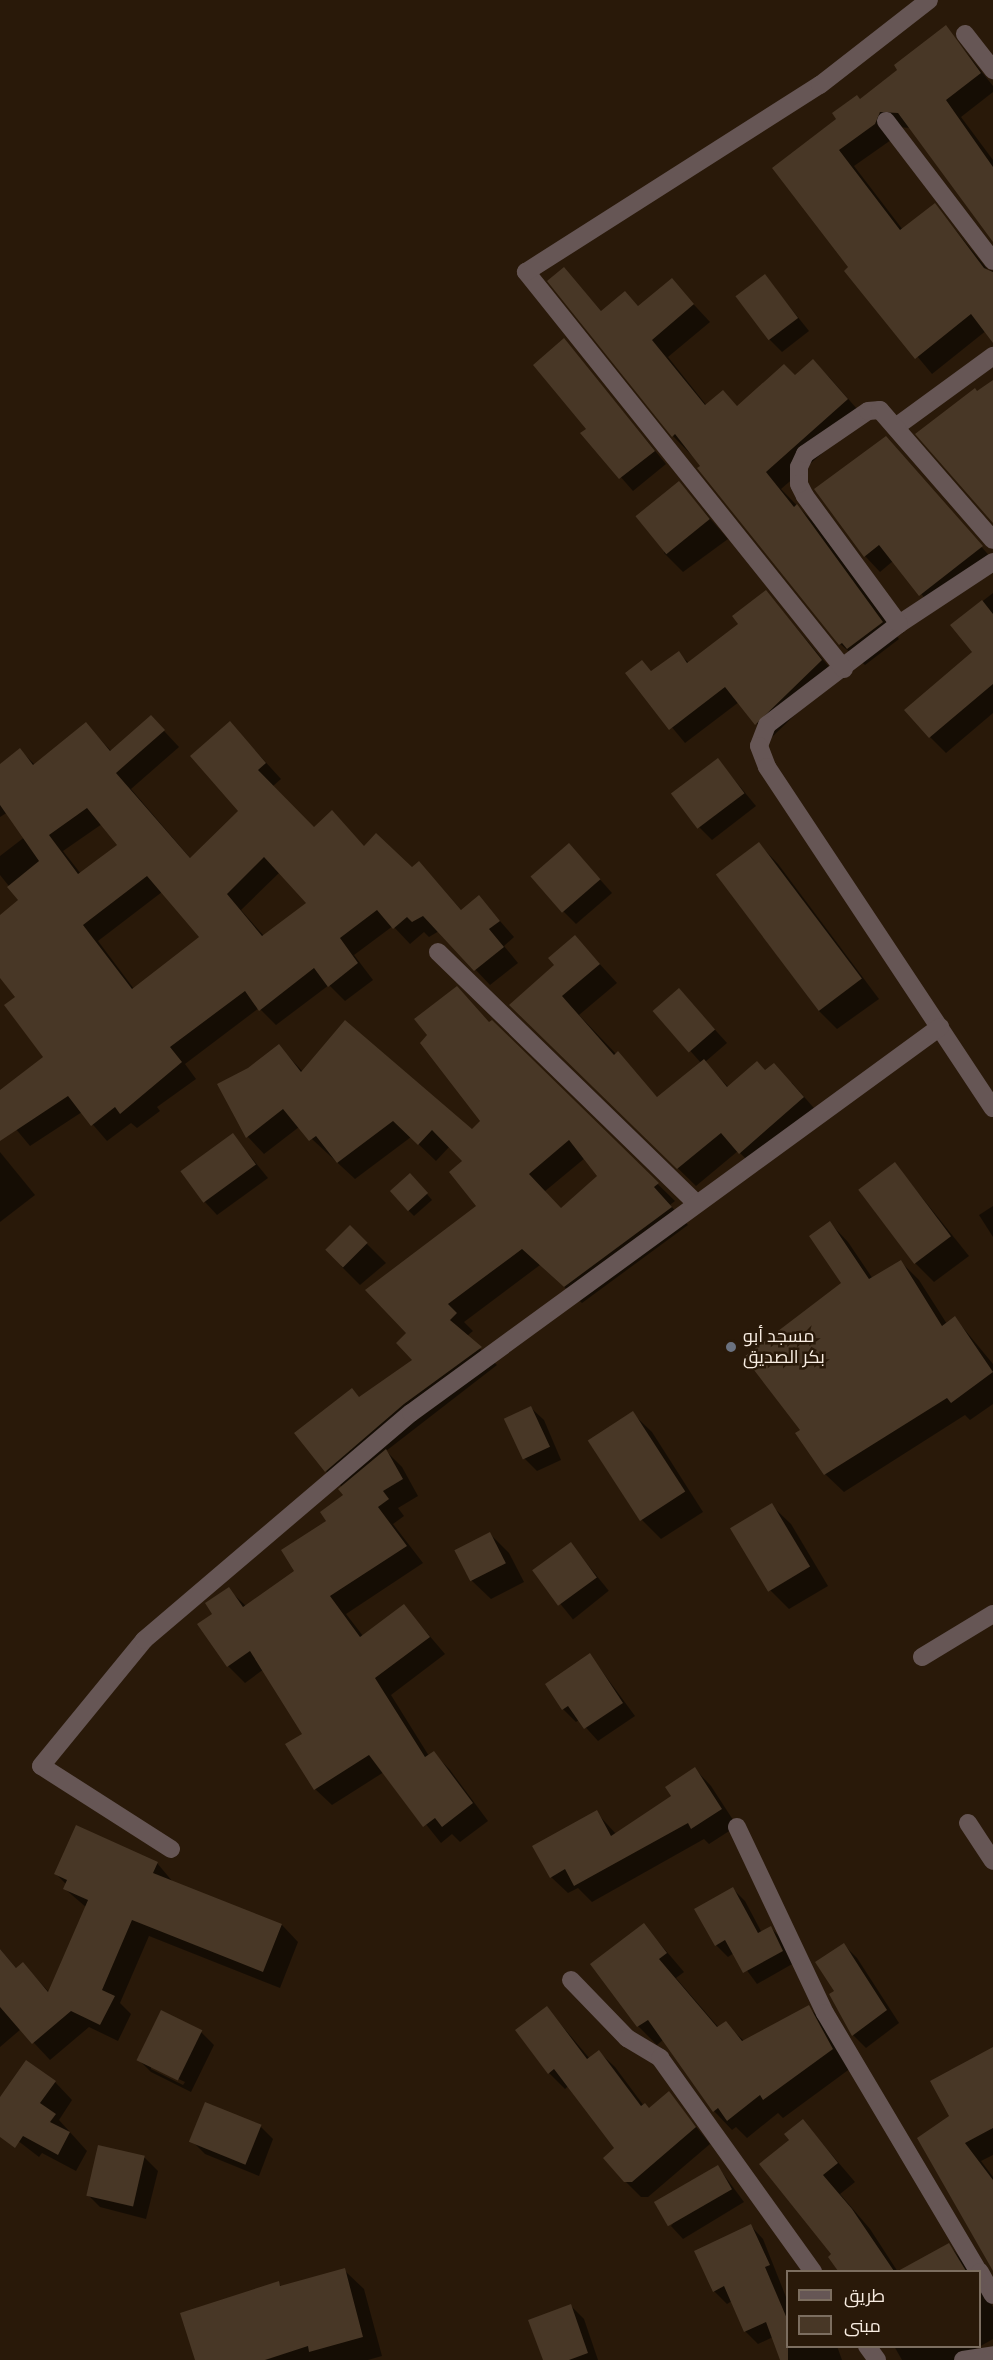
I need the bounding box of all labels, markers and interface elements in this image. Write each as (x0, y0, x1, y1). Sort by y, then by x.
place label: مسجد أبو بكر الصديق (743, 1326, 825, 1368)
marker: مسجد أبو بكر الصديق (724, 1340, 738, 1354)
legend (786, 2270, 981, 2348)
text: طريق (844, 2285, 885, 2307)
text: مبنى (844, 2315, 881, 2337)

